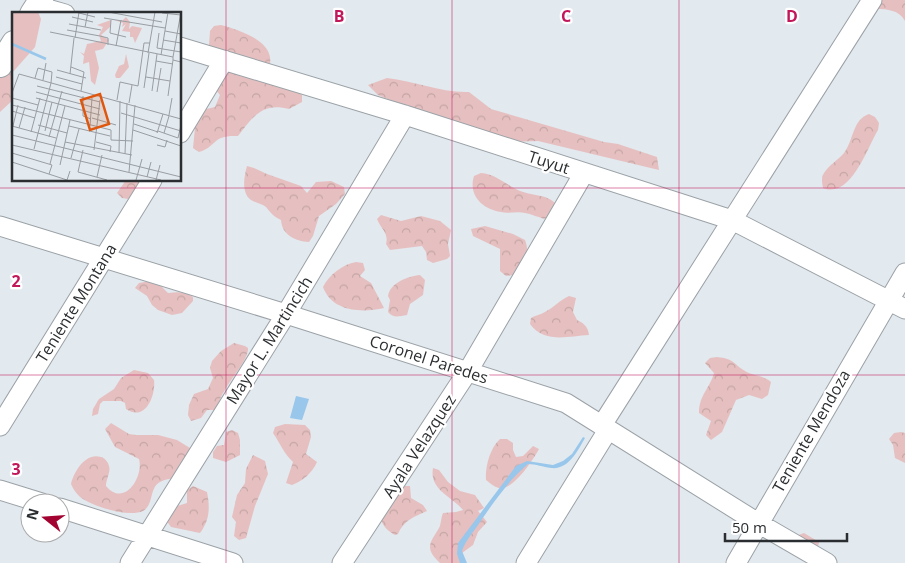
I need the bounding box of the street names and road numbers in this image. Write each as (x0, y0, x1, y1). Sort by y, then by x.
street label: Tuyut (526, 145, 573, 179)
street label: Teniente Montana (31, 239, 121, 367)
street label: Mayor L. Martincich (221, 272, 317, 408)
street label: Coronel Paredes (367, 329, 491, 389)
street label: Teniente Mendoza (767, 366, 855, 496)
street label: Ayala Velazquez (377, 390, 461, 502)

